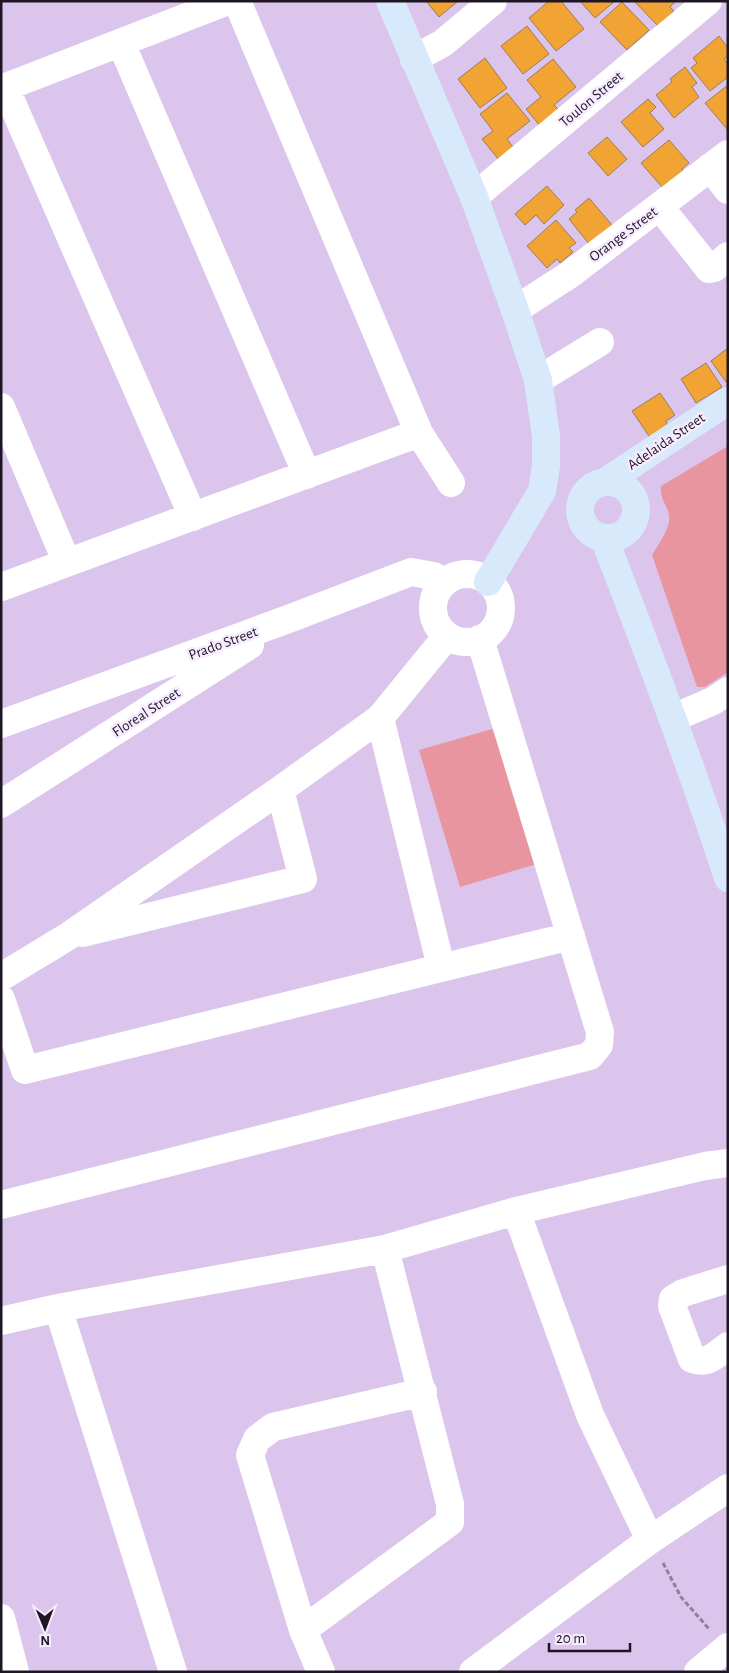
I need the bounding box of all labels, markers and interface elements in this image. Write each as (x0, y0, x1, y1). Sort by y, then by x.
street label: Toulon Street (557, 68, 626, 130)
street label: Orange Street (587, 204, 660, 265)
street label: Adelaida Street (625, 410, 708, 473)
street label: Prado Street (187, 624, 260, 663)
street label: Floreal Street (110, 685, 183, 740)
north arrow (20, 1603, 70, 1653)
scale bar (549, 1620, 630, 1652)
text: 20 m (556, 1631, 585, 1646)
text: N (40, 1633, 50, 1647)

